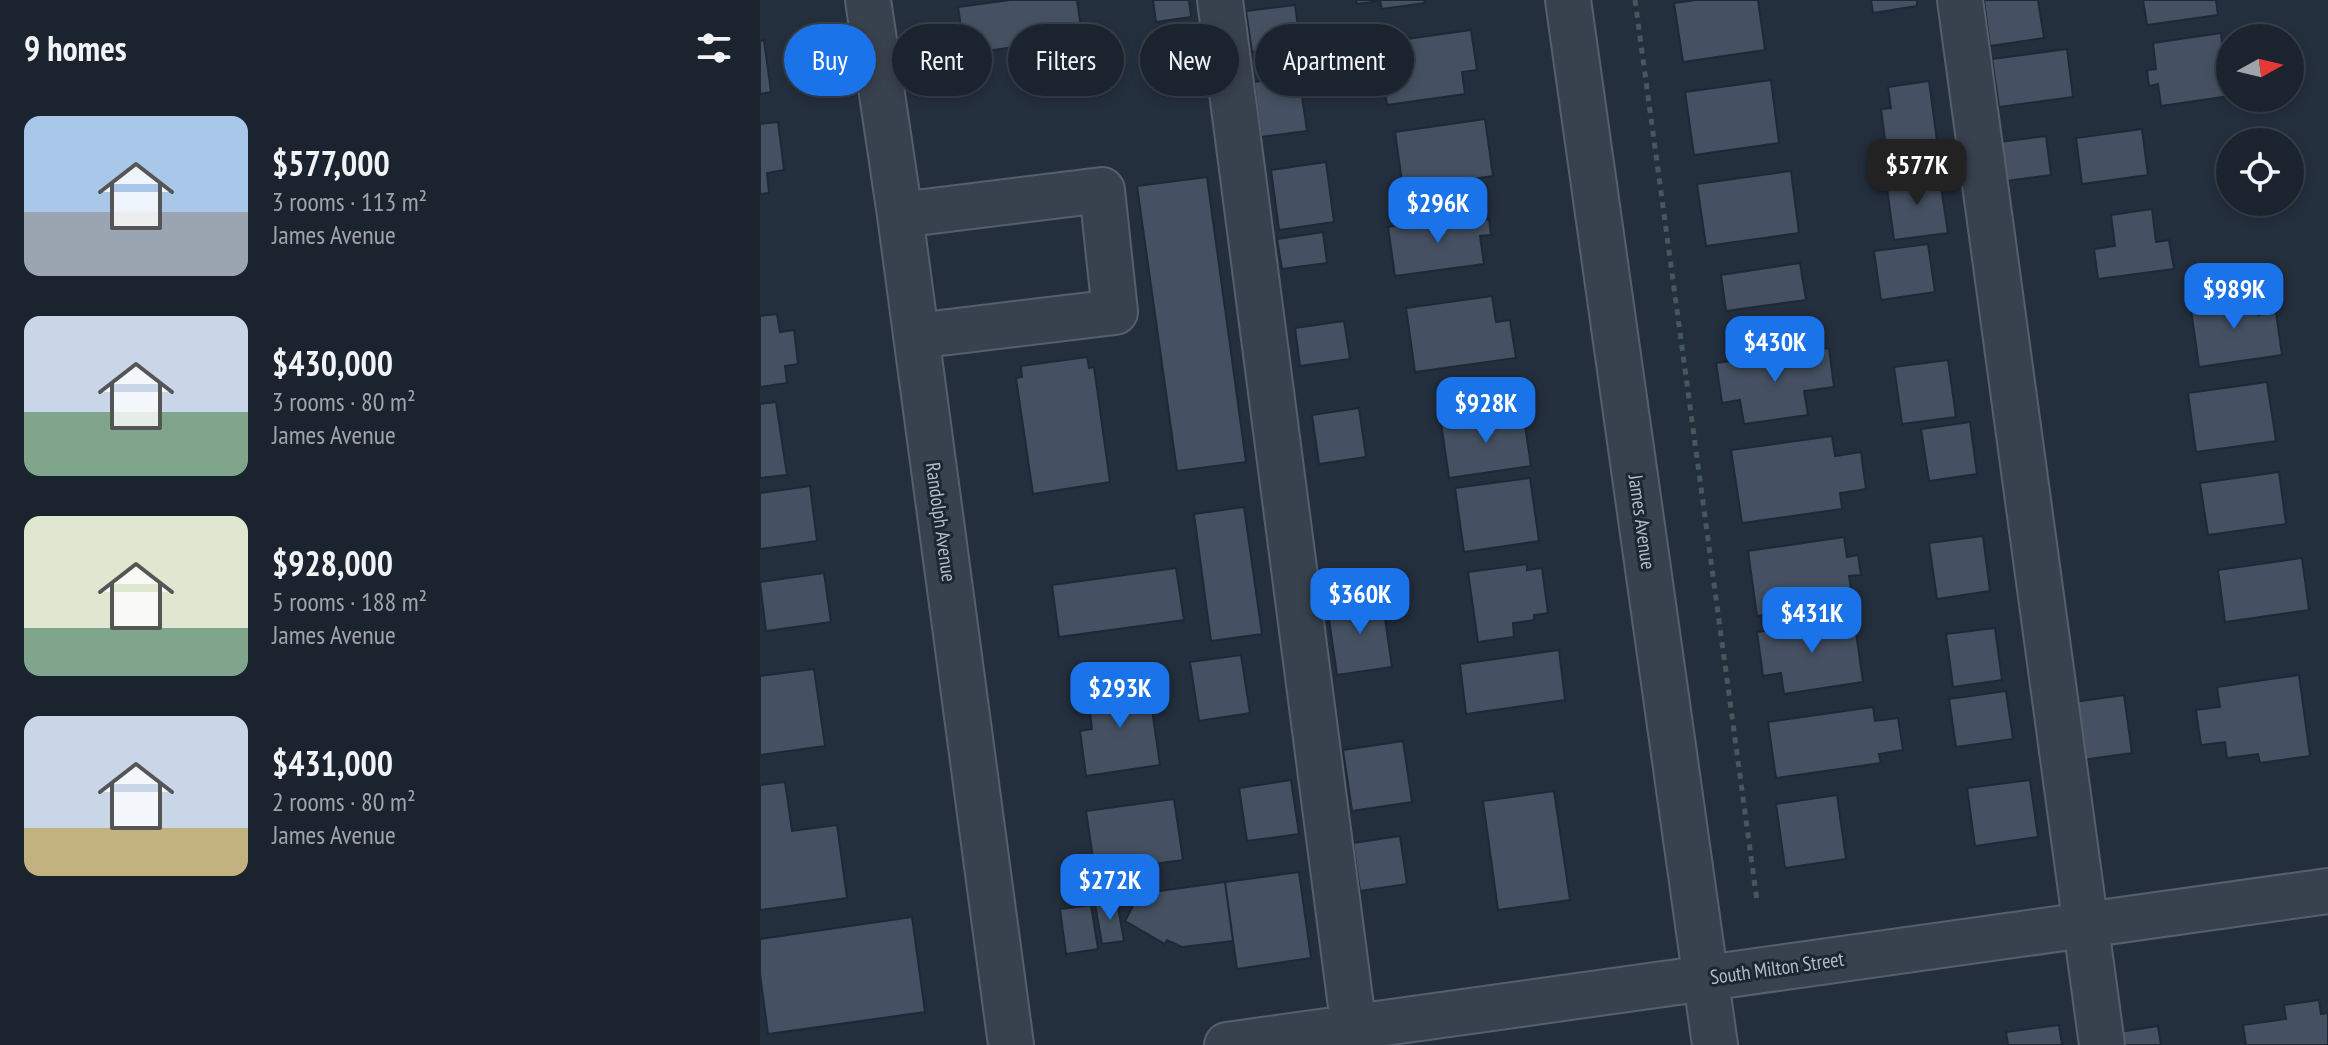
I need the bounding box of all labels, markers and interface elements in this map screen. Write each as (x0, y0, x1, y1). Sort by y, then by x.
chip: Buy (784, 24, 876, 96)
chip: Rent (892, 24, 992, 96)
chip: Filters (1008, 24, 1124, 96)
chip: New (1140, 24, 1239, 96)
chip: Apartment (1255, 24, 1414, 96)
north arrow (2216, 24, 2304, 112)
map controls (2216, 24, 2304, 216)
text: 9 homes (24, 26, 127, 70)
icon: filters (692, 26, 736, 70)
button: locate (2216, 128, 2304, 216)
pin: $577K (1861, 139, 1973, 207)
text: $577,000 (272, 141, 390, 185)
icon: home (88, 148, 184, 244)
text: $577K (1885, 148, 1949, 181)
pin: $296K (1382, 177, 1494, 245)
text: 3 rooms · 113 m² (272, 185, 427, 218)
text: $296K (1406, 186, 1470, 219)
text: James Avenue (272, 218, 396, 251)
pin: $989K (2178, 263, 2290, 331)
text: $989K (2202, 272, 2266, 305)
pin: $430K (1719, 316, 1831, 384)
text: $430K (1743, 325, 1807, 358)
text: $430,000 (272, 341, 393, 385)
icon: home (88, 348, 184, 444)
pin: $928K (1430, 377, 1542, 445)
text: 3 rooms · 80 m² (272, 385, 416, 418)
text: $928K (1454, 386, 1518, 419)
text: James Avenue (272, 418, 396, 451)
street label: Randolph Avenue (920, 461, 962, 583)
street label: James Avenue (1622, 472, 1661, 571)
text: $928,000 (272, 541, 393, 585)
icon: home (88, 548, 184, 644)
pin: $360K (1304, 568, 1416, 636)
text: $360K (1328, 577, 1392, 610)
text: 5 rooms · 188 m² (272, 585, 427, 618)
pin: $431K (1756, 587, 1868, 655)
text: $431K (1780, 596, 1844, 629)
text: James Avenue (272, 618, 396, 651)
pin: $293K (1064, 662, 1176, 730)
text: $293K (1088, 671, 1152, 704)
text: $431,000 (272, 741, 393, 785)
icon: home (88, 748, 184, 844)
text: 2 rooms · 80 m² (272, 785, 416, 818)
text: James Avenue (272, 818, 396, 851)
pin: $272K (1054, 854, 1166, 922)
text: $272K (1078, 863, 1142, 896)
street label: South Milton Street (1709, 946, 1846, 990)

